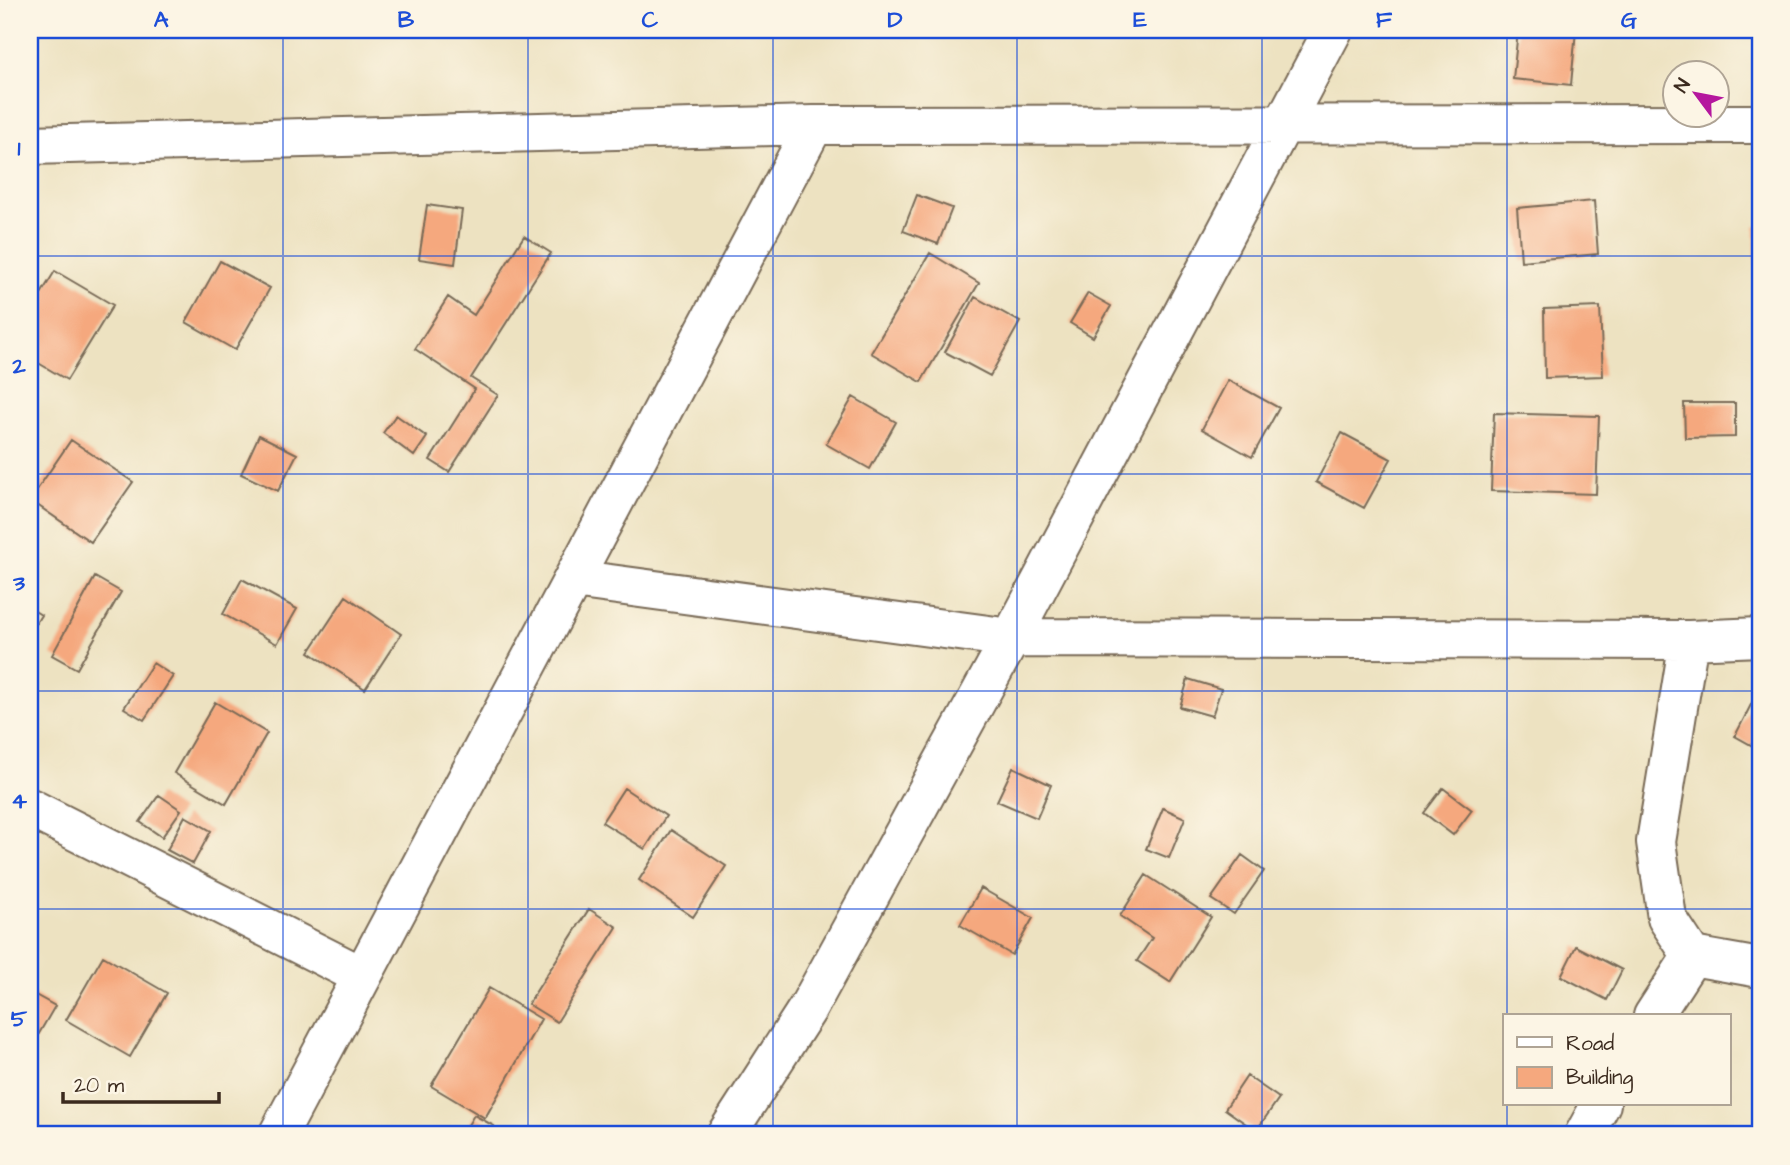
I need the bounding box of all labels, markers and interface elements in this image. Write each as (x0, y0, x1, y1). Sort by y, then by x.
text: A (154, 4, 169, 36)
text: B (398, 4, 415, 36)
text: C (642, 4, 659, 36)
text: D (888, 4, 903, 36)
text: E (1133, 4, 1147, 36)
text: F (1376, 4, 1393, 36)
text: G (1621, 4, 1637, 36)
north arrow (1660, 60, 1730, 130)
text: N (1668, 74, 1698, 98)
text: 1 (18, 132, 21, 164)
text: 2 (11, 350, 26, 382)
text: 3 (12, 567, 25, 599)
text: 4 (11, 785, 27, 817)
text: 5 (11, 1003, 28, 1035)
legend (1503, 1014, 1730, 1106)
text: Road (1566, 1029, 1614, 1058)
scale bar (63, 1060, 219, 1104)
text: Building (1566, 1063, 1634, 1094)
text: 20 m (74, 1071, 125, 1100)

